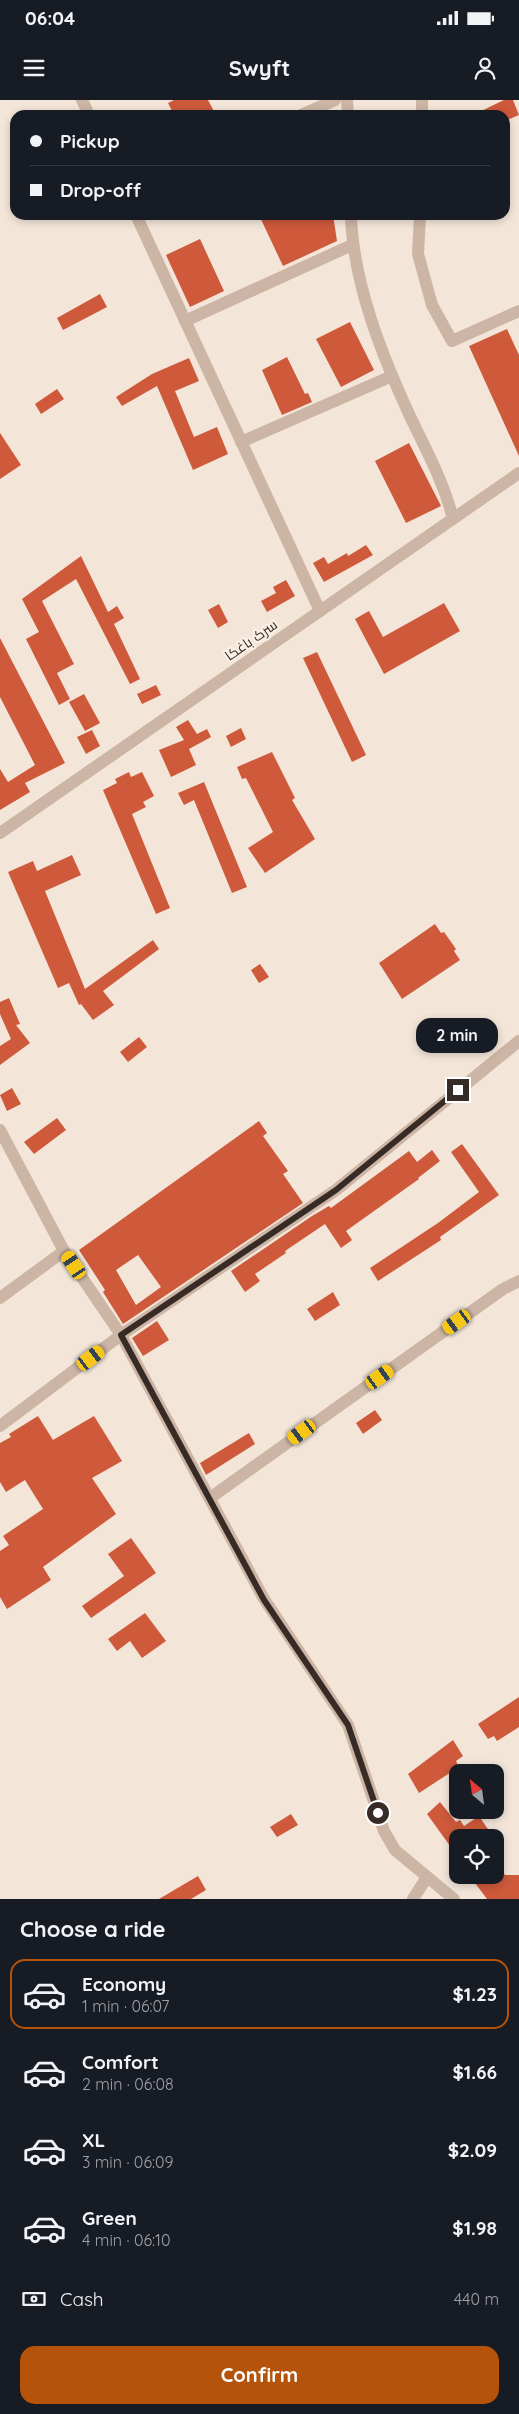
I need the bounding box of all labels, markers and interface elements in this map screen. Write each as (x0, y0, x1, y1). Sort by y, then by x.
text: 06:04 (25, 6, 75, 30)
icon: menu (20, 54, 48, 82)
text: Swyft (229, 54, 290, 82)
icon: person (471, 54, 499, 82)
text: Pickup (60, 129, 120, 153)
text: Drop-off (60, 178, 141, 202)
street label: سرک باغکا (221, 615, 281, 665)
callout: 2 min (417, 1018, 499, 1052)
text: 2 min (436, 1025, 478, 1045)
route end (447, 1079, 469, 1101)
car (59, 1248, 88, 1282)
car (440, 1307, 473, 1337)
car (74, 1343, 107, 1373)
car (363, 1362, 396, 1392)
car (285, 1417, 318, 1447)
north arrow (449, 1764, 504, 1819)
map controls (449, 1764, 504, 1884)
route start (367, 1802, 389, 1824)
button: locate (449, 1829, 504, 1884)
text: Choose a ride (20, 1915, 165, 1943)
icon: car (22, 1972, 67, 2017)
text: Economy (82, 1972, 166, 1996)
text: $1.23 (453, 1982, 497, 2006)
text: 1 min · 06:07 (82, 1996, 169, 2016)
icon: car (22, 2050, 67, 2095)
text: Comfort (82, 2050, 159, 2074)
text: $1.66 (453, 2060, 497, 2084)
text: 2 min · 06:08 (82, 2074, 174, 2094)
icon: car (22, 2128, 67, 2173)
text: XL (82, 2128, 105, 2152)
text: $2.09 (448, 2138, 497, 2162)
text: 3 min · 06:09 (82, 2152, 173, 2172)
icon: car (22, 2206, 67, 2251)
text: Green (82, 2206, 137, 2230)
text: $1.98 (452, 2216, 497, 2240)
text: 4 min · 06:10 (82, 2230, 170, 2250)
icon: cash (20, 2285, 48, 2313)
text: Cash (60, 2287, 104, 2311)
text: 440 m (454, 2289, 499, 2309)
button: Confirm (20, 2346, 499, 2404)

